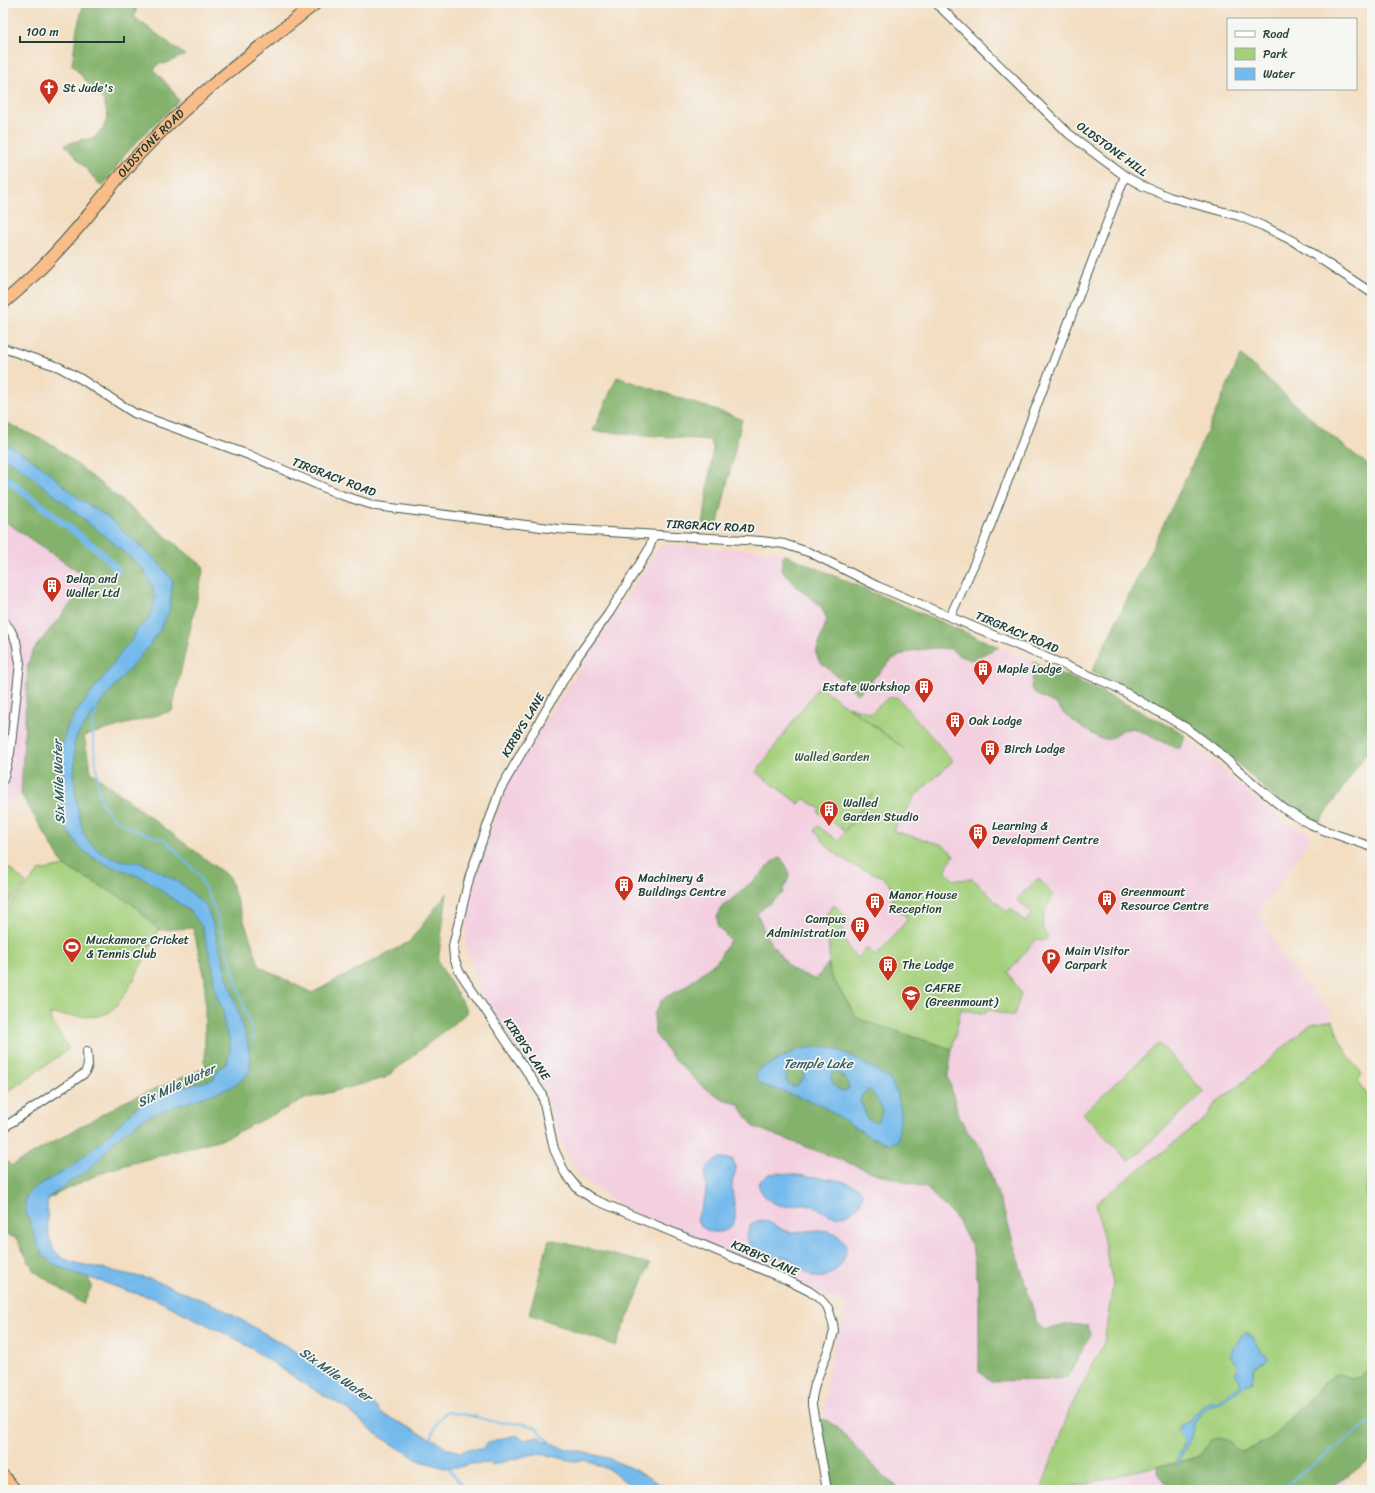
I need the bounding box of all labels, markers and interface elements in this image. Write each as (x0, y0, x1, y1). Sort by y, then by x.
scale bar (20, 18, 124, 44)
legend (1227, 18, 1357, 90)
text: 100 m (26, 21, 59, 43)
text: Road (1263, 23, 1290, 45)
text: Park (1263, 43, 1288, 65)
text: Water (1263, 63, 1296, 85)
church icon: St Jude's (38, 77, 60, 105)
place label: St Jude's (63, 77, 113, 99)
street label: OLDSTONE ROAD (111, 103, 190, 183)
street label: OLDSTONE HILL (1072, 115, 1153, 183)
street label: TIRGRACY ROAD (289, 451, 380, 503)
street label: TIRGRACY ROAD (665, 513, 756, 539)
place label: Delap and Waller Ltd (66, 568, 120, 604)
building icon: Delap and Waller Ltd (41, 575, 63, 603)
street label: TIRGRACY ROAD (972, 605, 1063, 660)
building icon: Maple Lodge (972, 658, 994, 686)
place label: Maple Lodge (997, 658, 1062, 680)
place label: Estate Workshop (822, 676, 911, 698)
building icon: Estate Workshop (913, 676, 935, 704)
street label: KIRBYS LANE (495, 687, 552, 761)
building icon: Oak Lodge (944, 710, 966, 738)
place label: Oak Lodge (969, 710, 1022, 732)
water label: Six Mile Water (45, 737, 71, 824)
building icon: Birch Lodge (979, 738, 1001, 766)
place label: Birch Lodge (1004, 738, 1065, 760)
park label: Walled Garden (794, 746, 870, 768)
place label: Walled Garden Studio (843, 792, 919, 828)
building icon: Walled Garden Studio (818, 799, 840, 827)
place label: Learning & Development Centre (992, 815, 1099, 851)
building icon: Learning & Development Centre (967, 822, 989, 850)
place label: Machinery & Buildings Centre (638, 867, 726, 903)
building icon: Machinery & Buildings Centre (613, 874, 635, 902)
place label: Greenmount Resource Centre (1121, 881, 1209, 917)
place label: Manor House Reception (889, 884, 957, 920)
building icon: Greenmount Resource Centre (1096, 888, 1118, 916)
building icon: Manor House Reception (864, 891, 886, 919)
place label: Campus Administration (766, 908, 847, 944)
building icon: Campus Administration (849, 915, 871, 943)
place label: Muckamore Cricket & Tennis Club (86, 929, 189, 965)
sports icon: Muckamore Cricket & Tennis Club (61, 936, 83, 964)
place label: Main Visitor Carpark (1065, 940, 1130, 976)
parking icon: Main Visitor Carpark (1040, 947, 1062, 975)
building icon: The Lodge (877, 954, 899, 982)
place label: The Lodge (902, 954, 954, 976)
place label: CAFRE (Greenmount) (925, 977, 999, 1013)
school or university icon: CAFRE (Greenmount) (900, 984, 922, 1012)
street label: KIRBYS LANE (498, 1013, 557, 1086)
water label: Temple Lake (783, 1052, 854, 1075)
water label: Six Mile Water (133, 1056, 222, 1114)
street label: KIRBYS LANE (728, 1233, 804, 1283)
water label: Six Mile Water (295, 1341, 379, 1409)

